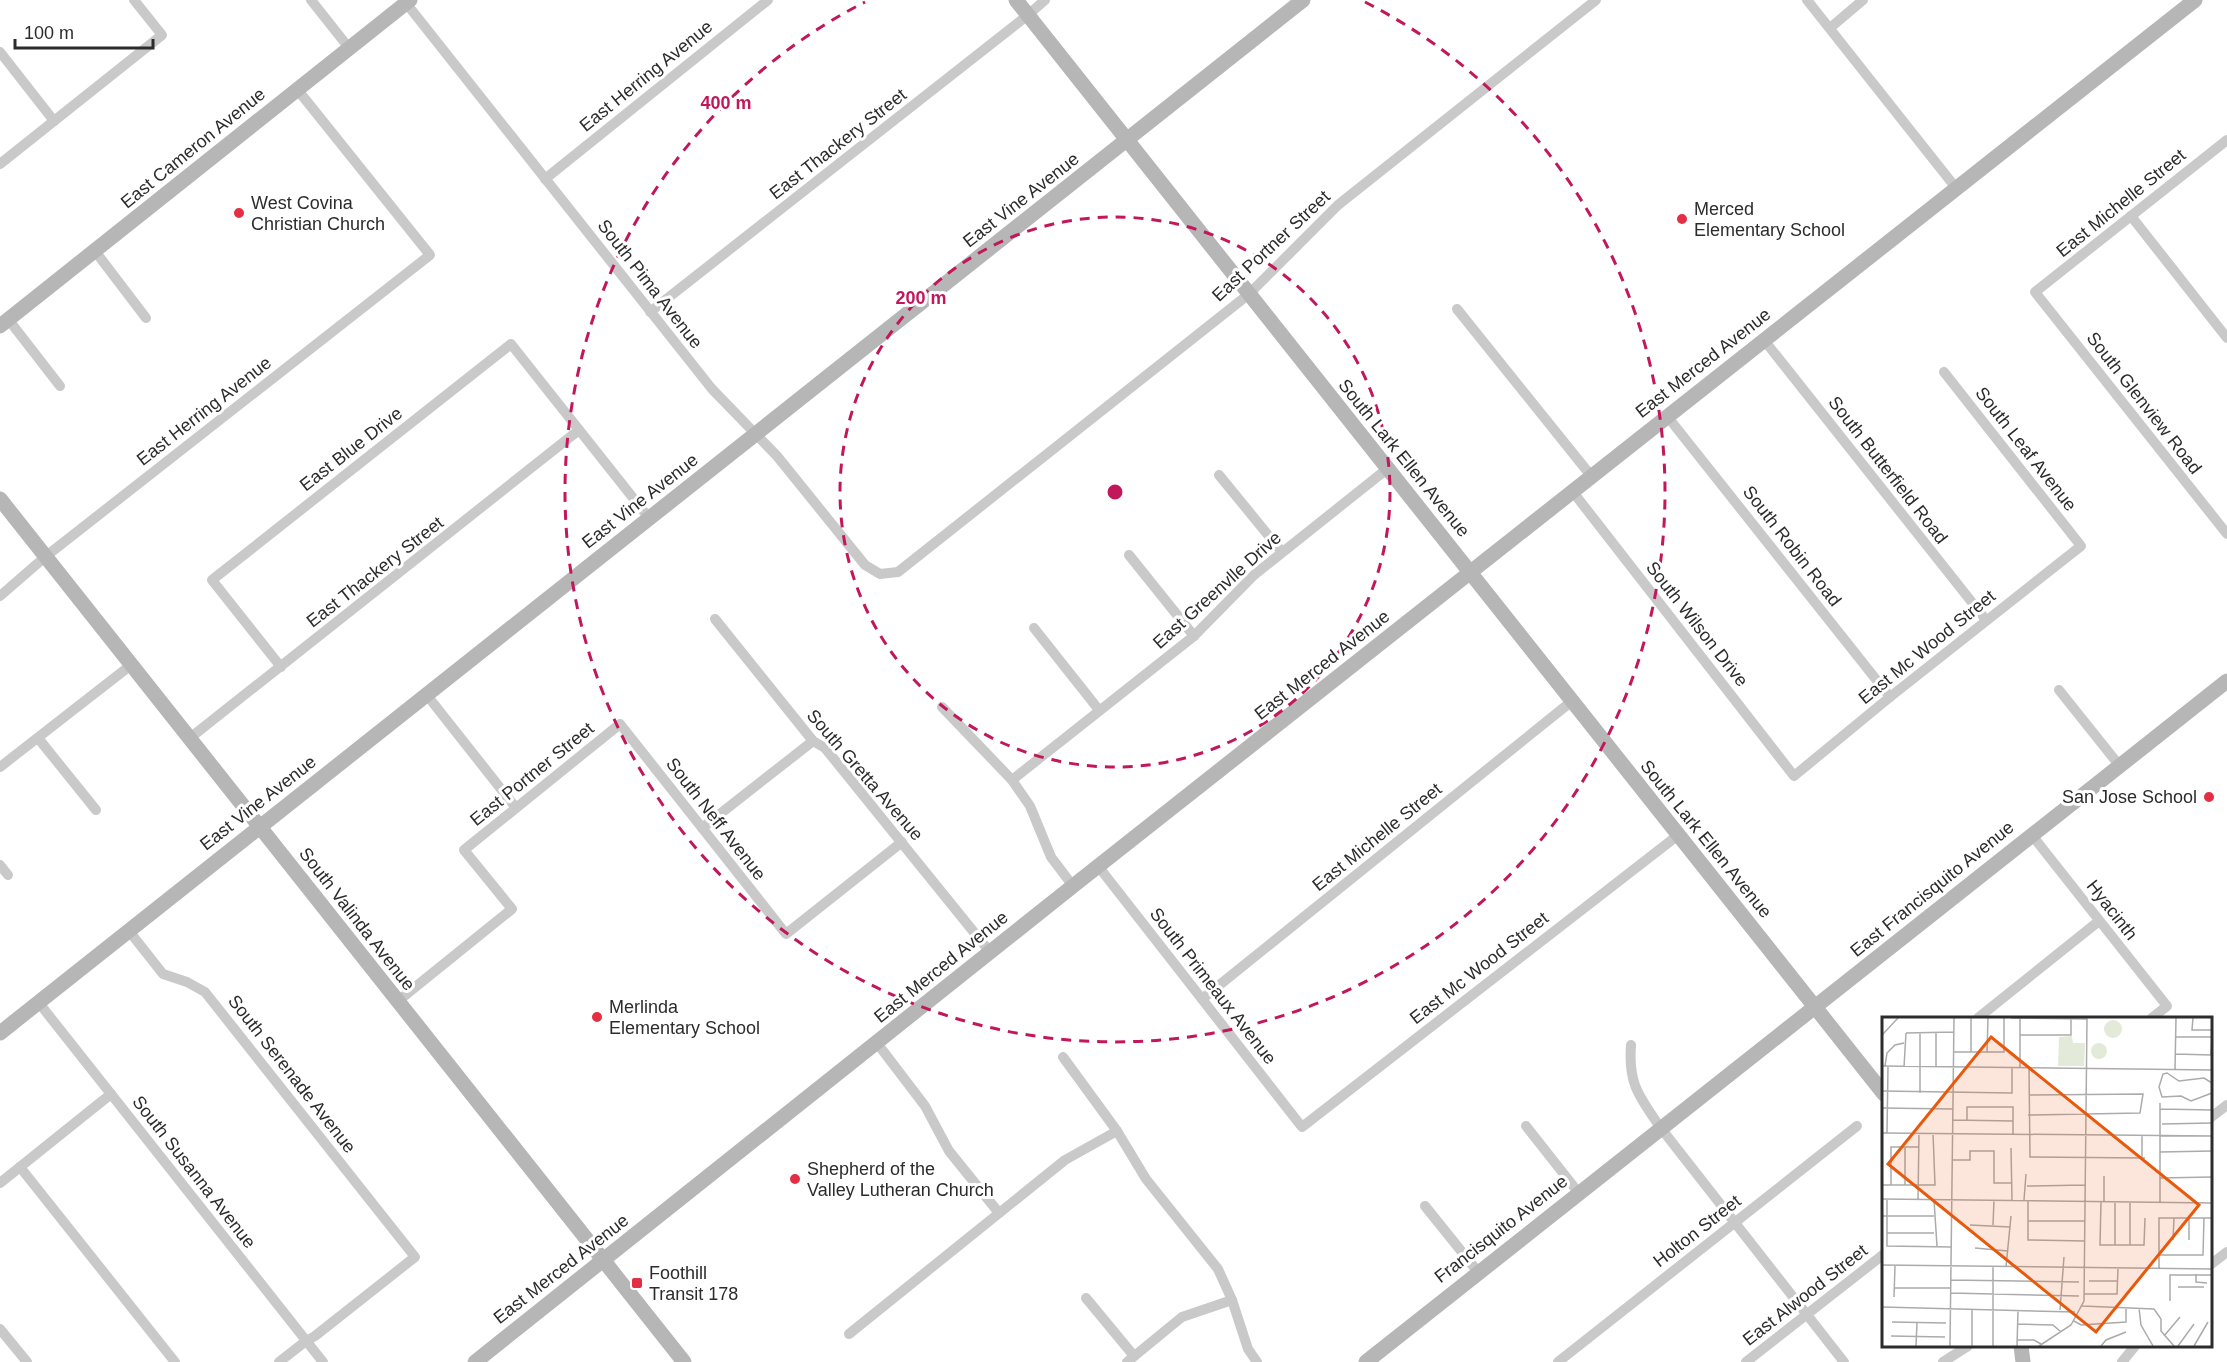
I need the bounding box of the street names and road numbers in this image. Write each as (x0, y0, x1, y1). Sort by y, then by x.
street label: East Herring Avenue (576, 16, 716, 136)
street label: East Cameron Avenue (117, 84, 269, 212)
street label: East Thackery Street (766, 84, 910, 204)
street label: East Michelle Street (2053, 145, 2189, 261)
street label: East Vine Avenue (959, 149, 1083, 251)
street label: East Portner Street (1208, 186, 1334, 306)
street label: South Pima Avenue (594, 216, 706, 352)
street label: East Merced Avenue (1632, 304, 1774, 422)
street label: South Glenview Road (2083, 328, 2205, 478)
street label: East Herring Avenue (133, 352, 275, 470)
street label: South Lark Ellen Avenue (1334, 375, 1474, 541)
street label: South Leaf Avenue (1971, 383, 2081, 515)
street label: South Butterfield Road (1824, 392, 1952, 548)
street label: East Blue Drive (296, 403, 406, 495)
street label: East Vine Avenue (578, 450, 702, 552)
street label: South Robin Road (1739, 482, 1845, 610)
street label: East Thackery Street (303, 512, 447, 632)
street label: East Greenvlle Drive (1149, 527, 1285, 653)
street label: South Wilson Drive (1642, 558, 1752, 690)
street label: East Mc Wood Street (1855, 586, 1999, 708)
street label: East Merced Avenue (1251, 606, 1393, 724)
street label: South Gretta Avenue (803, 705, 927, 845)
street label: East Portner Street (466, 718, 598, 830)
street label: East Vine Avenue (196, 752, 320, 854)
street label: South Neff Avenue (662, 754, 770, 884)
street label: South Lark Ellen Avenue (1636, 756, 1776, 922)
street label: East Michelle Street (1309, 779, 1445, 895)
street label: East Francisquito Avenue (1847, 817, 2017, 961)
street label: South Valinda Avenue (295, 844, 419, 994)
street label: Hyacinth (2083, 876, 2141, 944)
street label: South Primeaux Avenue (1146, 904, 1280, 1068)
street label: East Merced Avenue (870, 907, 1012, 1027)
street label: East Mc Wood Street (1406, 908, 1552, 1028)
street label: South Serenade Avenue (224, 991, 360, 1157)
street label: South Susanna Avenue (128, 1092, 260, 1252)
street label: Francisquito Avenue (1431, 1171, 1571, 1287)
street label: Holton Street (1649, 1191, 1745, 1271)
street label: East Merced Avenue (490, 1210, 632, 1328)
street label: East Alwood Street (1739, 1240, 1871, 1350)

